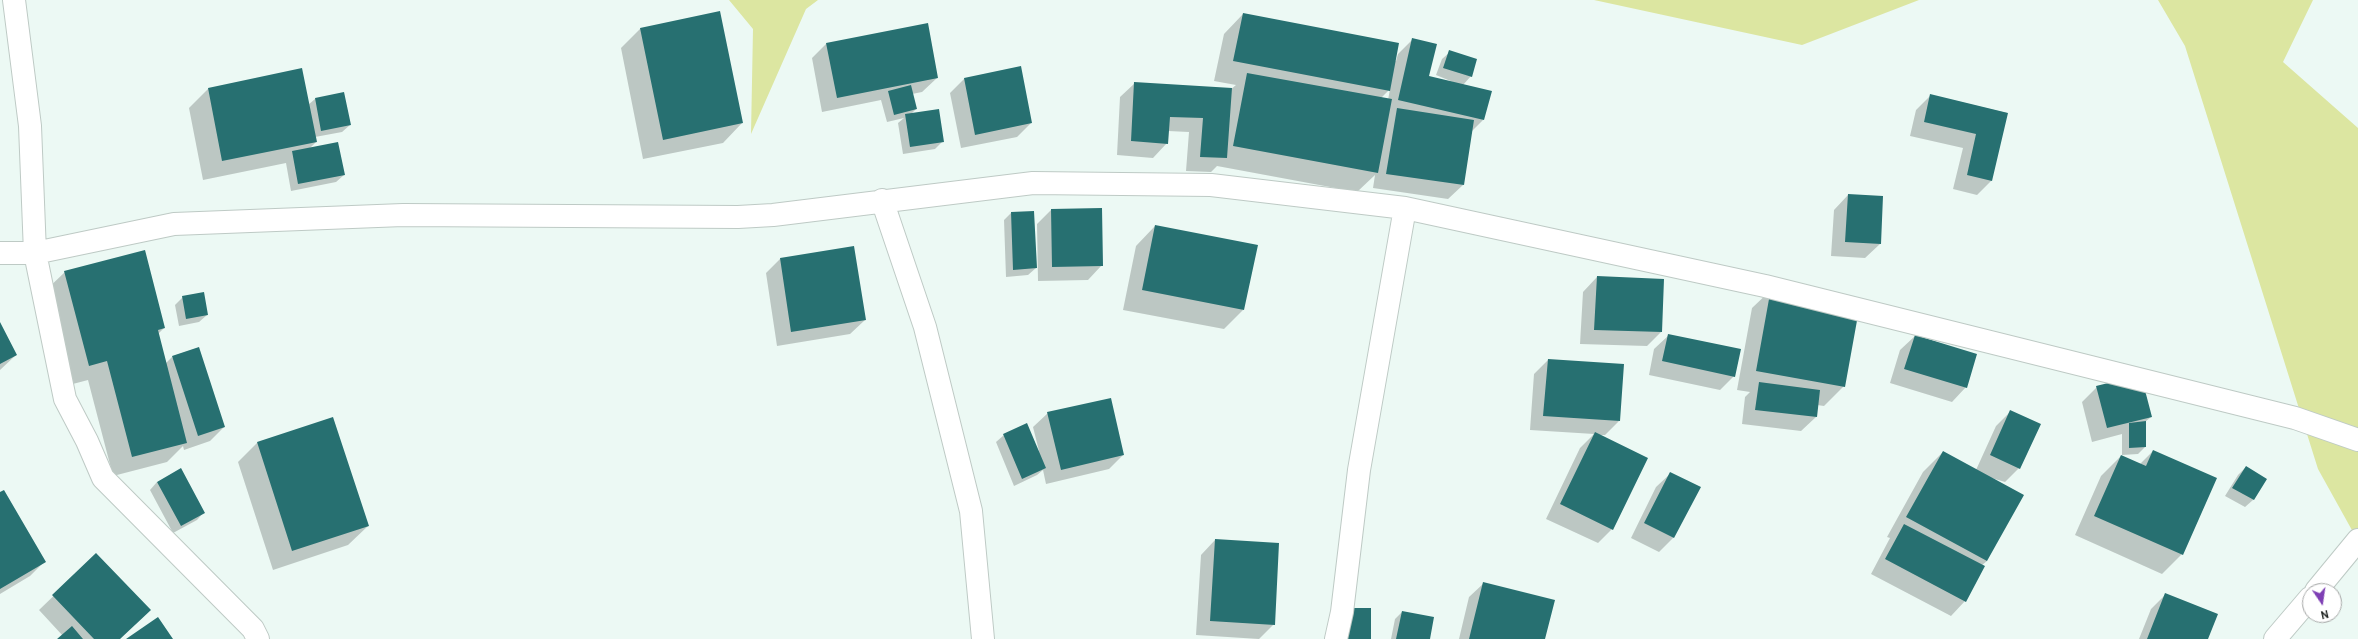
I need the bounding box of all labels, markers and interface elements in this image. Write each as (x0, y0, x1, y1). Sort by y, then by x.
north arrow (2302, 583, 2342, 623)
text: N (2319, 606, 2330, 621)

